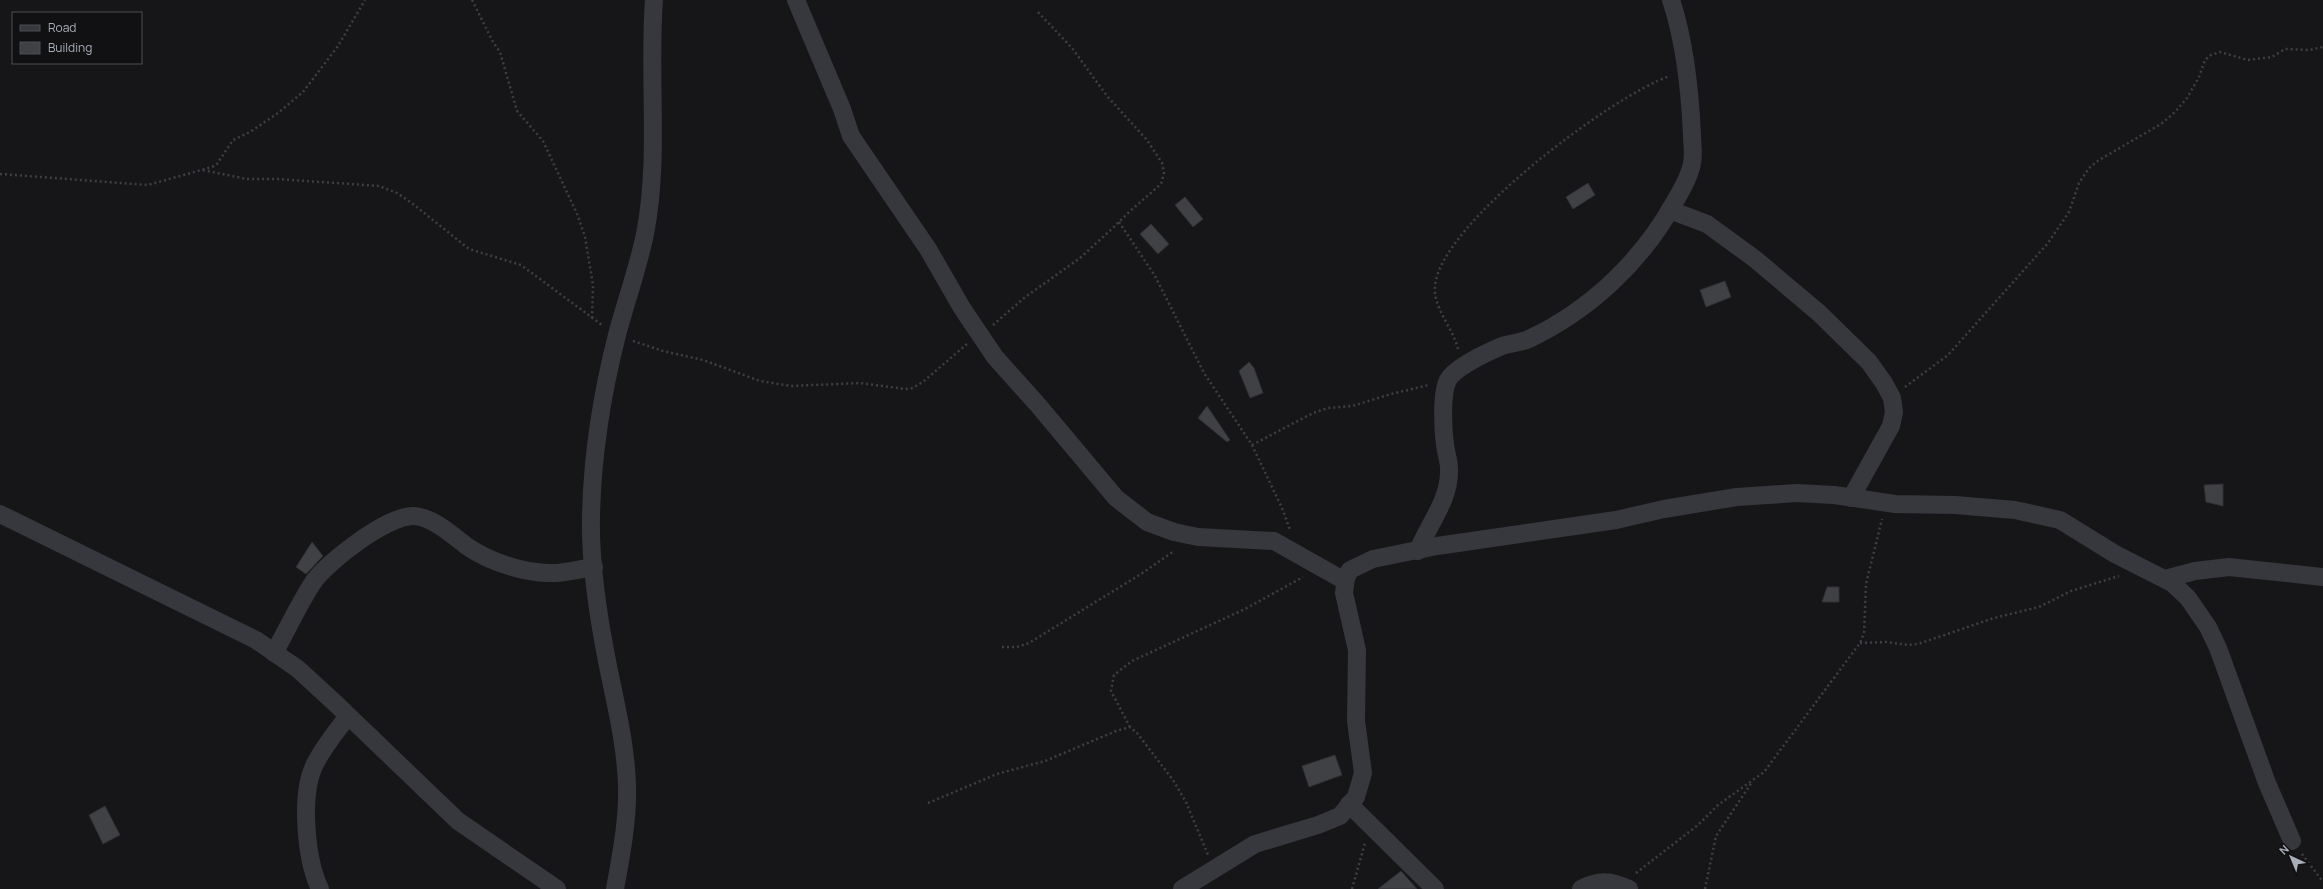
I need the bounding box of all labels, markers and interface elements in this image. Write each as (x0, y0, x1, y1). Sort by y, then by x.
legend (12, 12, 142, 64)
text: Road (48, 19, 76, 36)
text: Building (48, 39, 92, 56)
north arrow (2271, 837, 2311, 877)
text: N (2276, 841, 2292, 858)

